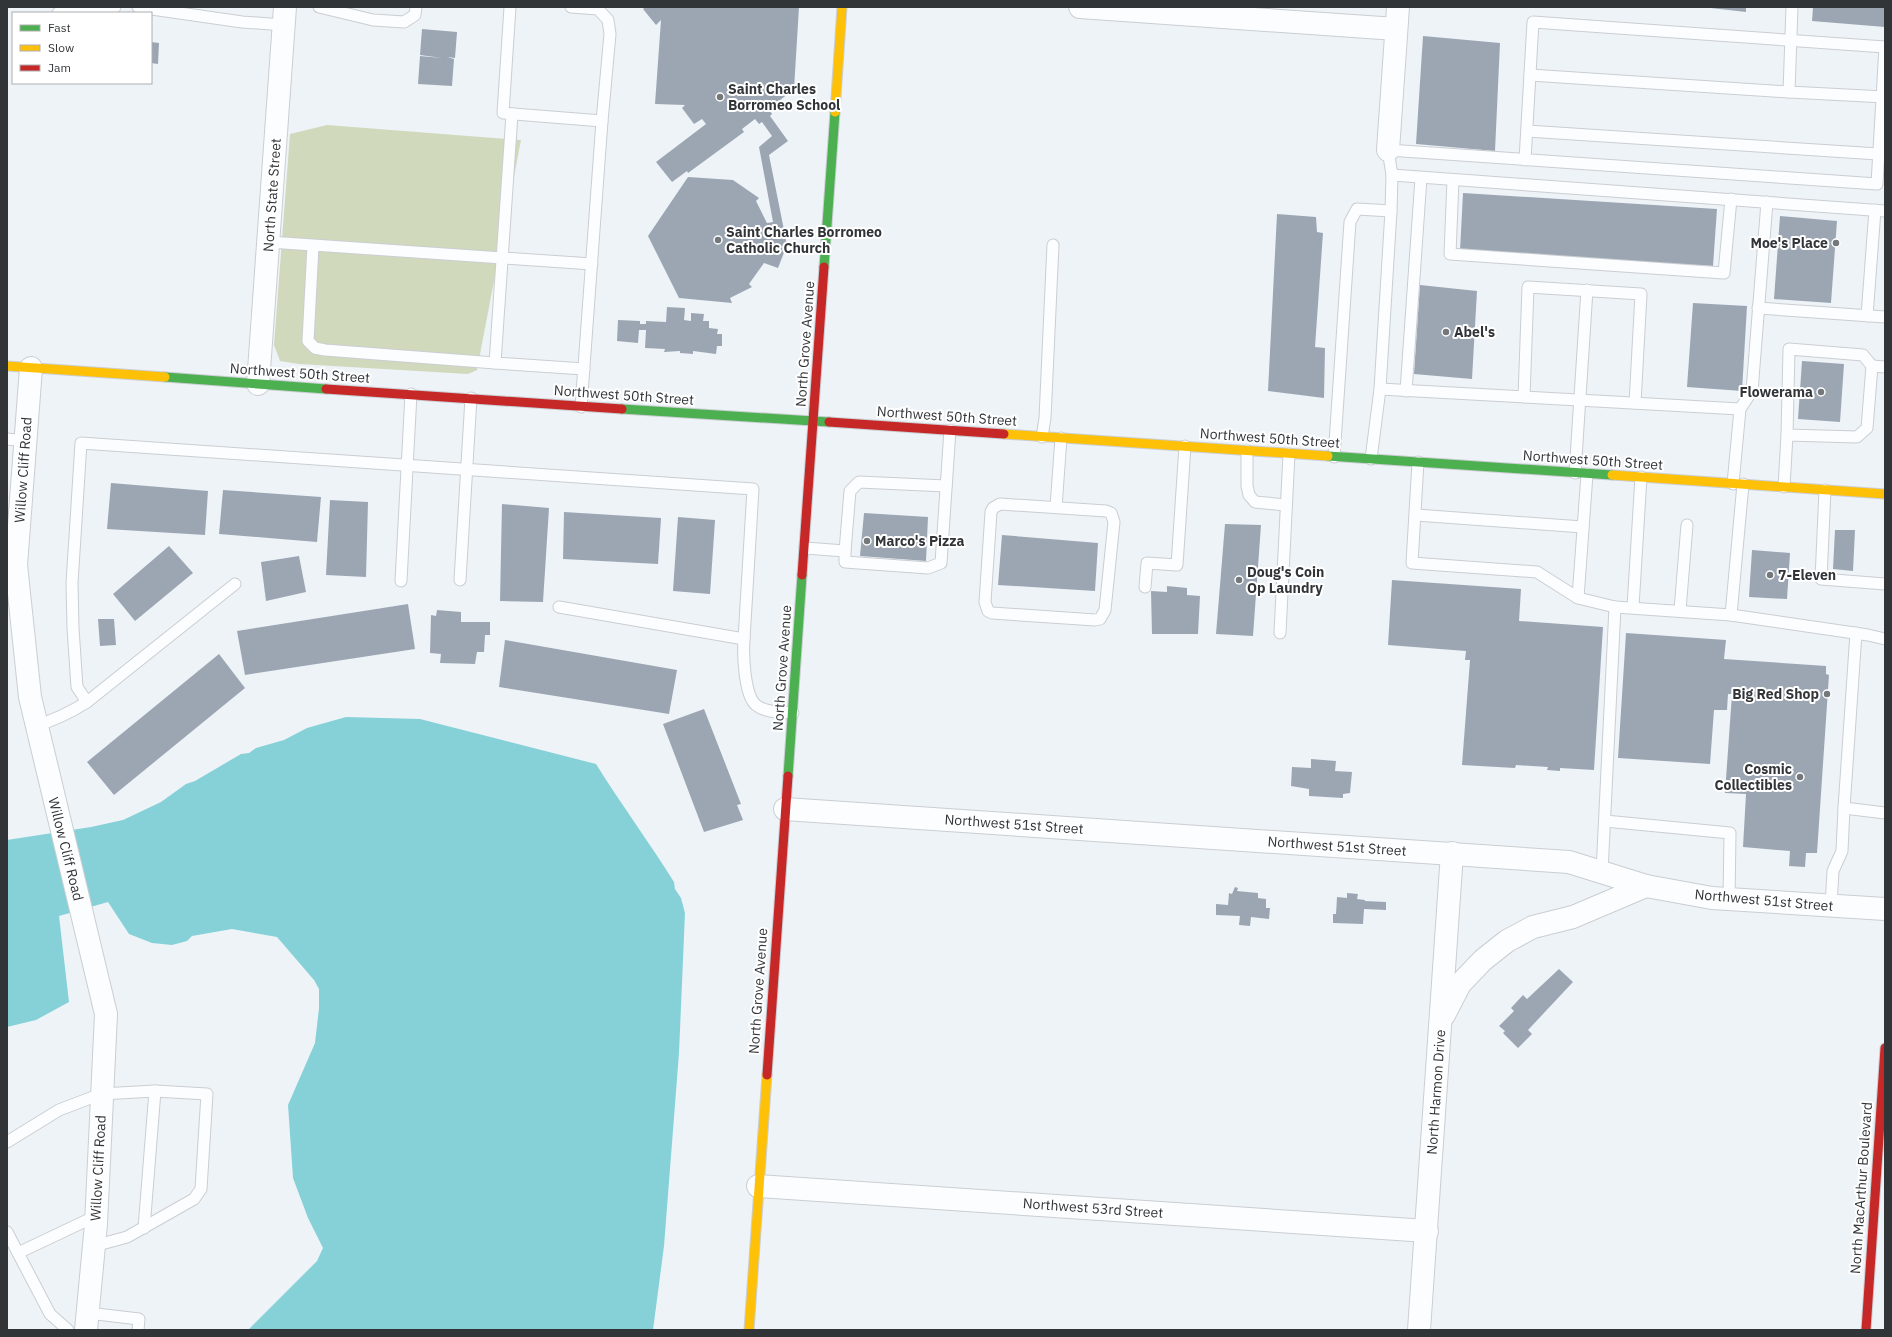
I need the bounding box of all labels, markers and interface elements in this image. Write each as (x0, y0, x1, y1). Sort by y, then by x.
legend (12, 12, 152, 84)
text: Fast (48, 20, 71, 35)
text: Slow (48, 40, 74, 55)
text: Jam (48, 60, 71, 75)
place label: Saint Charles Borromeo School (728, 80, 840, 114)
marker: Saint Charles Borromeo School (715, 92, 725, 102)
street label: North State Street (259, 137, 285, 252)
place label: Saint Charles Borromeo Catholic Church (726, 223, 882, 257)
place label: Moe's Place (1751, 234, 1828, 252)
marker: Saint Charles Borromeo Catholic Church (713, 235, 723, 245)
marker: Moe's Place (1831, 238, 1841, 248)
street label: North Grove Avenue (792, 280, 818, 408)
place label: Abel's (1454, 323, 1495, 341)
marker: Abel's (1441, 327, 1451, 337)
street label: Northwest 50th Street (229, 359, 371, 387)
street label: Northwest 50th Street (553, 381, 695, 409)
place label: Flowerama (1739, 383, 1813, 401)
marker: Flowerama (1816, 387, 1826, 397)
street label: Northwest 50th Street (876, 402, 1018, 430)
street label: Willow Cliff Road (10, 417, 36, 523)
street label: Northwest 50th Street (1199, 424, 1341, 452)
street label: Northwest 50th Street (1522, 446, 1664, 474)
place label: Marco's Pizza (875, 532, 965, 550)
marker: Marco's Pizza (862, 536, 872, 546)
place label: Doug's Coin Op Laundry (1247, 563, 1324, 597)
place label: 7-Eleven (1778, 566, 1836, 584)
marker: 7-Eleven (1765, 570, 1775, 580)
marker: Doug's Coin Op Laundry (1234, 575, 1244, 585)
street label: North Grove Avenue (769, 604, 795, 732)
place label: Big Red Shop (1732, 685, 1819, 703)
marker: Big Red Shop (1822, 689, 1832, 699)
place label: Cosmic Collectibles (1714, 760, 1792, 794)
marker: Cosmic Collectibles (1795, 772, 1805, 782)
street label: Willow Cliff Road (44, 795, 88, 903)
street label: Northwest 51st Street (944, 810, 1084, 838)
street label: Northwest 51st Street (1267, 832, 1407, 860)
street label: Northwest 51st Street (1694, 885, 1834, 915)
street label: North Grove Avenue (745, 927, 771, 1055)
street label: North Harmon Drive (1423, 1029, 1449, 1155)
street label: North MacArthur Boulevard (1846, 1101, 1876, 1275)
street label: Willow Cliff Road (86, 1115, 110, 1221)
street label: Northwest 53rd Street (1022, 1194, 1164, 1222)

